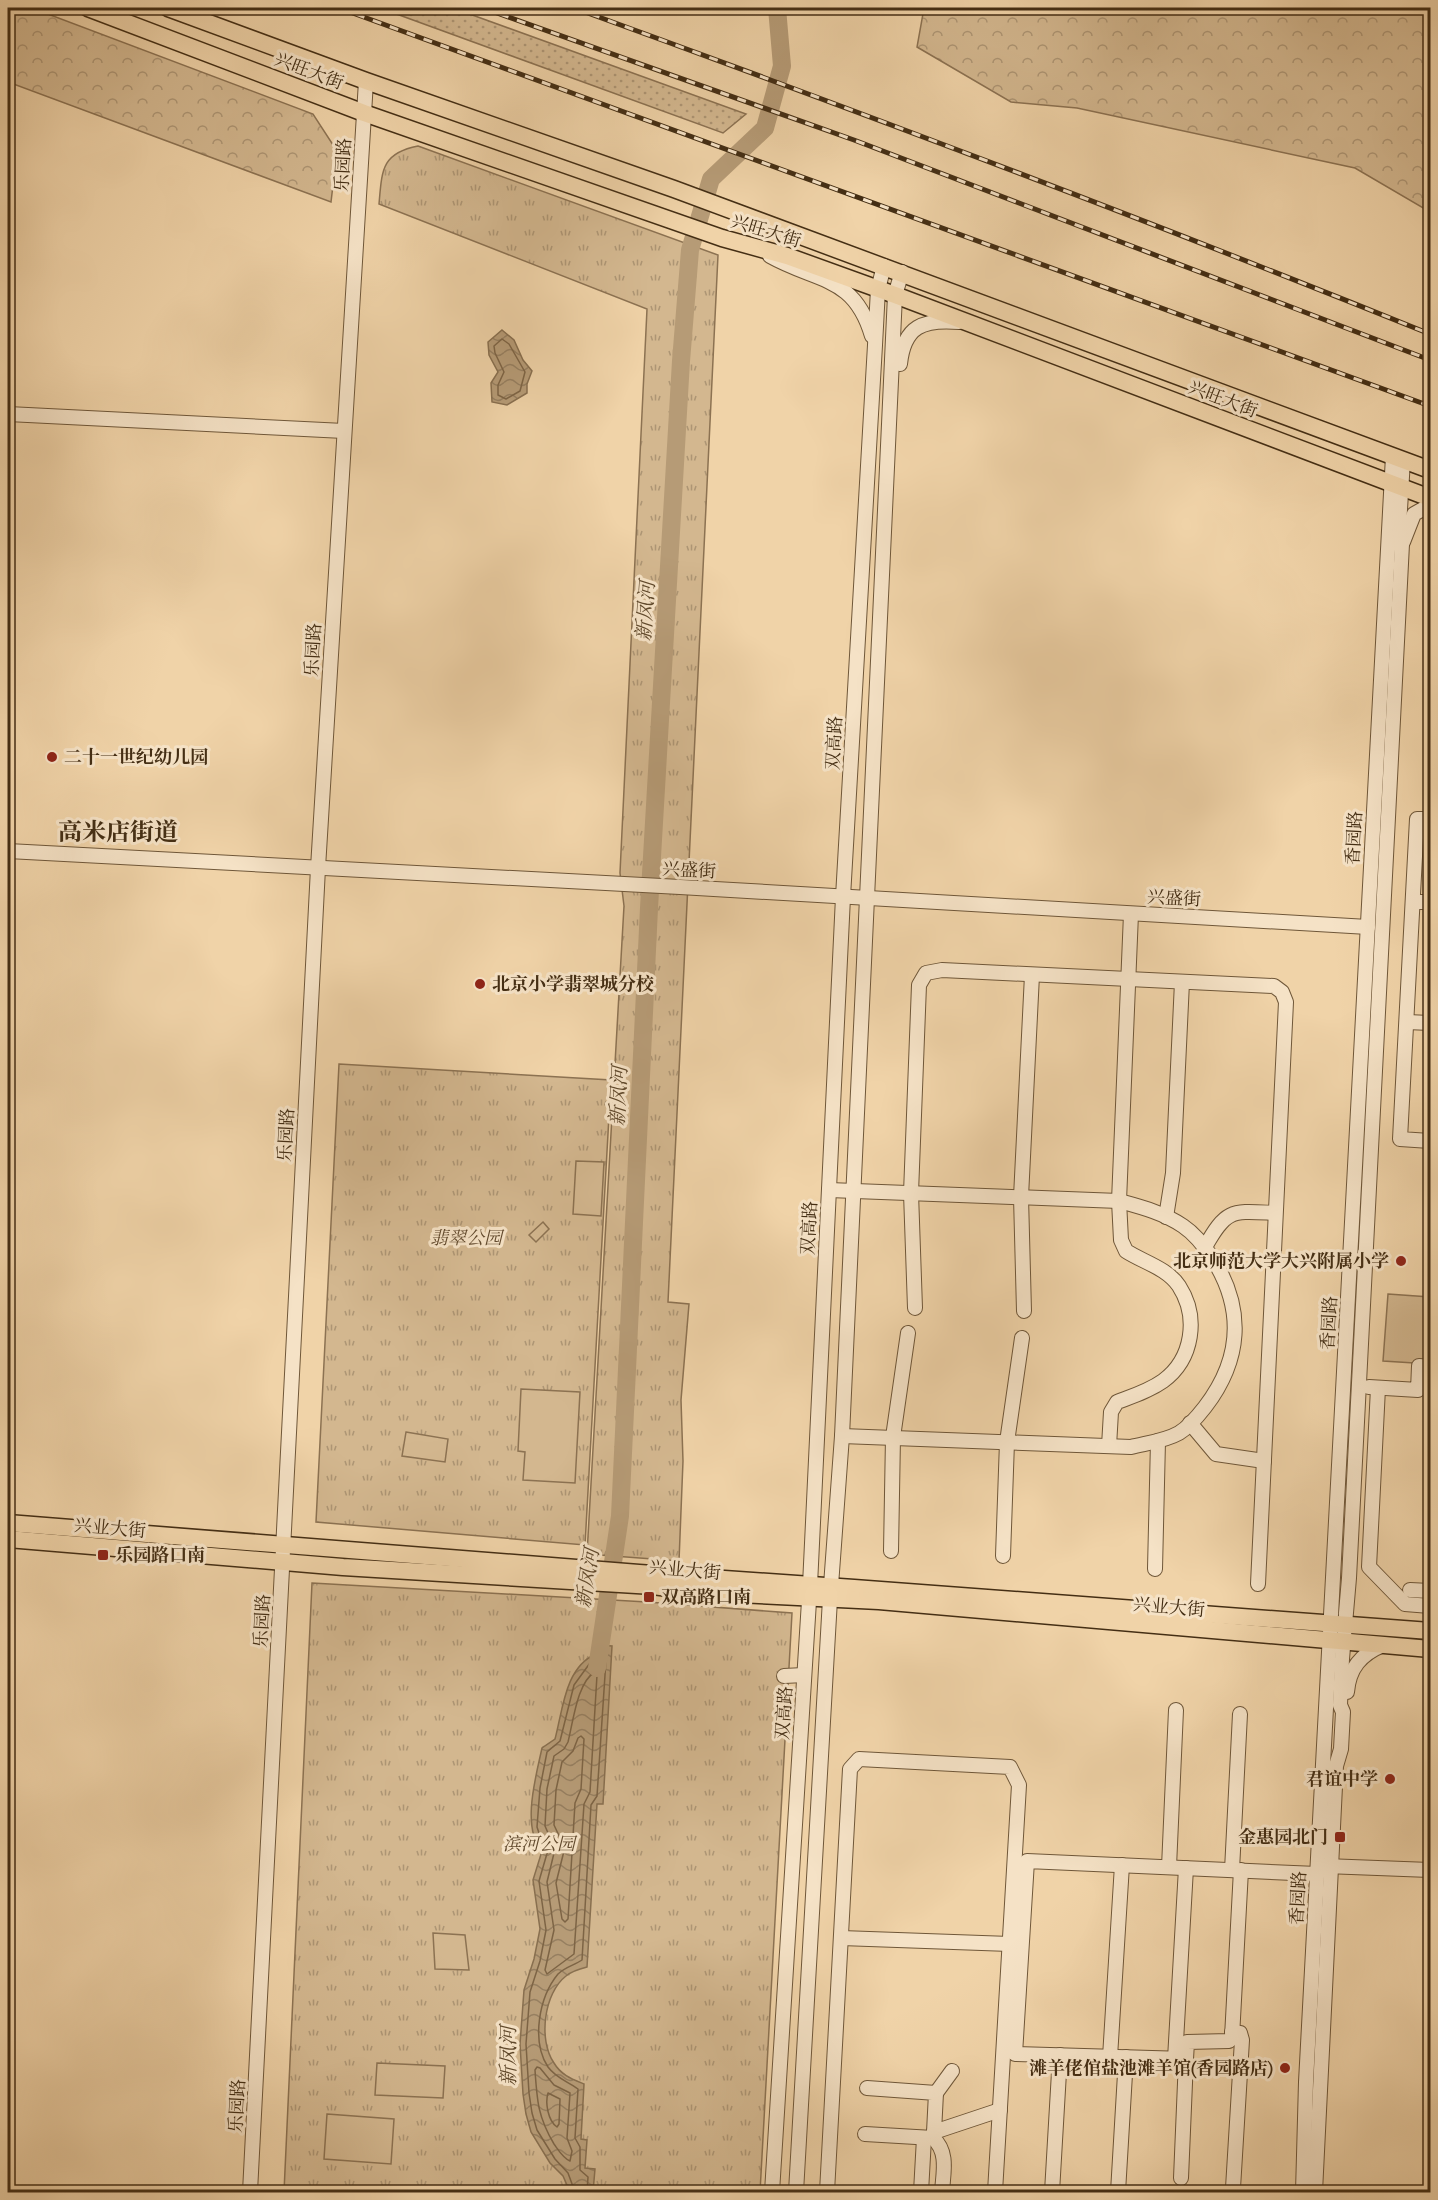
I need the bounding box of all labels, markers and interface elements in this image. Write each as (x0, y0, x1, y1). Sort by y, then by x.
street label: 兴旺大街 (271, 49, 346, 94)
street label: 乐园路 (332, 138, 355, 193)
street label: 兴旺大街 (728, 211, 803, 252)
street label: 兴旺大街 (1185, 377, 1260, 422)
water label: 新凤河 (632, 577, 659, 642)
street label: 乐园路 (302, 623, 325, 678)
street label: 双高路 (823, 716, 846, 771)
place label: 二十一世纪幼儿园 (64, 747, 208, 768)
marker: 二十一世纪幼儿园 (45, 750, 59, 764)
street label: 香园路 (1343, 811, 1366, 866)
district label: 高米店街道 (58, 818, 178, 846)
street label: 兴盛街 (661, 859, 716, 882)
street label: 兴盛街 (1146, 887, 1201, 910)
place label: 北京小学翡翠城分校 (492, 974, 654, 995)
marker: 北京小学翡翠城分校 (473, 977, 487, 991)
water label: 新凤河 (605, 1062, 632, 1127)
street label: 乐园路 (275, 1108, 298, 1163)
street label: 双高路 (798, 1201, 821, 1256)
park label: 翡翠公园 (430, 1228, 505, 1249)
place label: 北京师范大学大兴附属小学 (1173, 1251, 1389, 1272)
marker: 北京师范大学大兴附属小学 (1394, 1254, 1408, 1268)
street label: 香园路 (1318, 1296, 1341, 1351)
street label: 兴业大街 (73, 1515, 147, 1542)
water label: 新凤河 (571, 1544, 604, 1610)
place label: 乐园路口南 (115, 1545, 205, 1566)
marker: 乐园路口南 (96, 1548, 110, 1562)
street label: 兴业大街 (648, 1557, 722, 1584)
place label: 双高路口南 (661, 1587, 751, 1608)
marker: 双高路口南 (642, 1590, 656, 1604)
street label: 乐园路 (251, 1594, 274, 1649)
street label: 兴业大街 (1132, 1594, 1206, 1621)
street label: 双高路 (772, 1685, 797, 1741)
place label: 君谊中学 (1306, 1769, 1378, 1790)
marker: 君谊中学 (1383, 1772, 1397, 1786)
place label: 金惠园北门 (1238, 1827, 1328, 1848)
marker: 金惠园北门 (1333, 1830, 1347, 1844)
park label: 滨河公园 (503, 1834, 578, 1855)
street label: 香园路 (1287, 1871, 1310, 1926)
water label: 新凤河 (497, 2023, 520, 2086)
place label: 滩羊佬倌盐池滩羊馆(香园路店) (1029, 2058, 1273, 2079)
marker: 滩羊佬倌盐池滩羊馆(香园路店) (1278, 2061, 1292, 2075)
street label: 乐园路 (226, 2079, 249, 2134)

